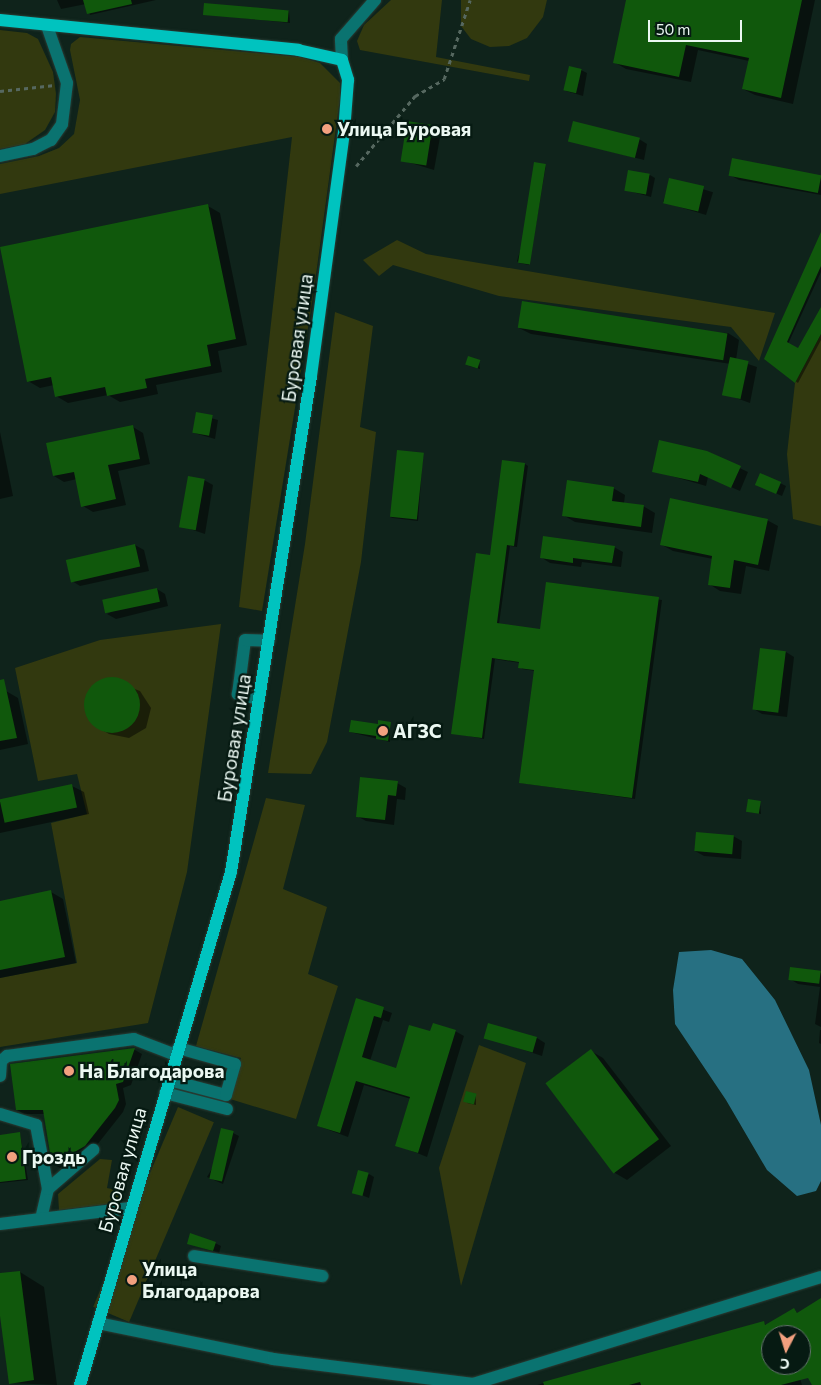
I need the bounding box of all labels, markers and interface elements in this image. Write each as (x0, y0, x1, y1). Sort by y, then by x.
scale bar (651, 10, 745, 42)
text: 50 m (656, 20, 690, 38)
place label: Улица Буровая (337, 118, 471, 140)
marker: Улица Буровая (321, 123, 333, 135)
street label: Буровая улица (277, 272, 317, 404)
street label: Буровая улица (213, 672, 255, 804)
place label: АГЗС (393, 720, 442, 742)
marker: АГЗС (377, 725, 389, 737)
place label: На Благодарова (79, 1060, 224, 1082)
marker: На Благодарова (63, 1065, 75, 1077)
street label: Буровая улица (93, 1105, 151, 1235)
place label: Гроздь (22, 1146, 86, 1168)
marker: Гроздь (6, 1151, 18, 1163)
place label: Улица Благодарова (142, 1258, 260, 1302)
marker: Улица Благодарова (126, 1274, 138, 1286)
north arrow (761, 1325, 811, 1375)
text: С (779, 1356, 790, 1373)

